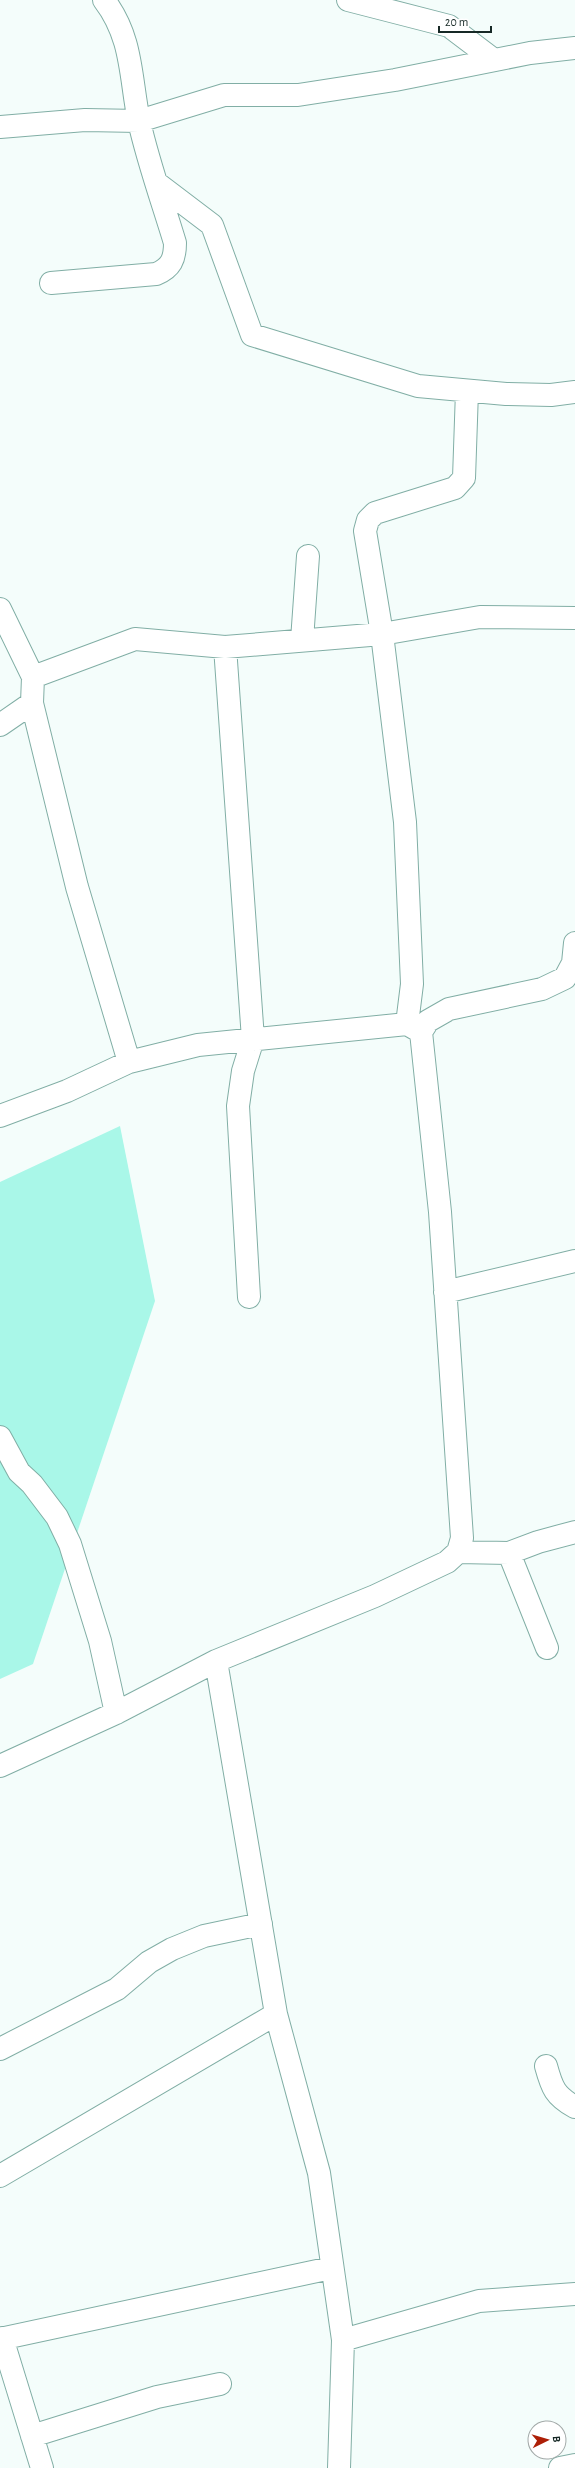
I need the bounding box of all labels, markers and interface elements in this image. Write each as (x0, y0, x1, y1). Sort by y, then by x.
scale bar (439, 8, 491, 34)
text: 20 m (445, 16, 468, 28)
north arrow (527, 2420, 567, 2460)
text: B (551, 2436, 562, 2443)

